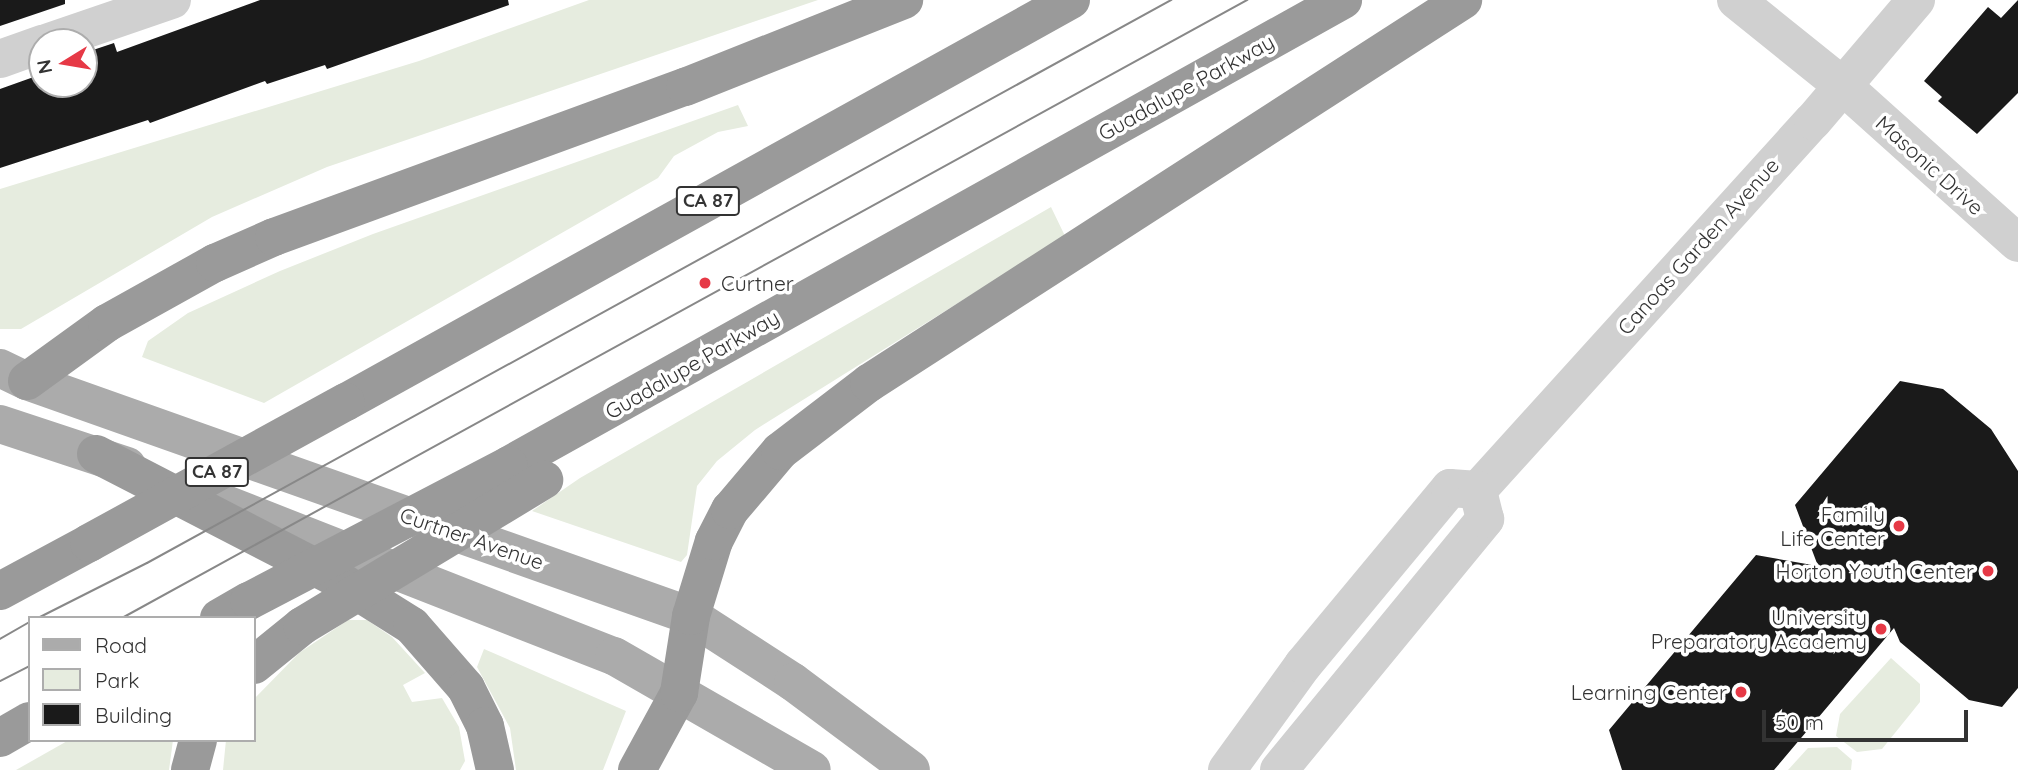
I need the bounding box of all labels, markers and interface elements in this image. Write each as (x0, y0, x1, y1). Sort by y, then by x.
north arrow (28, 28, 98, 98)
street label: Guadalupe Parkway (1094, 28, 1278, 146)
text: N (31, 57, 57, 76)
street label: Masonic Drive (1871, 110, 1989, 220)
street label: Canoas Garden Avenue (1612, 152, 1784, 340)
road number: CA 87 (675, 186, 741, 216)
place label: Curtner (721, 270, 794, 296)
marker: Curtner (695, 273, 715, 293)
street label: Guadalupe Parkway (601, 304, 783, 424)
road number: CA 87 (184, 457, 250, 488)
place label: Family Life Center (1780, 501, 1885, 551)
street label: Curtner Avenue (397, 502, 547, 574)
marker: Family Life Center (1891, 518, 1907, 534)
place label: Horton Youth Center (1776, 558, 1974, 584)
marker: Horton Youth Center (1980, 563, 1996, 579)
place label: University Preparatory Academy (1651, 604, 1867, 654)
legend (28, 616, 256, 742)
marker: University Preparatory Academy (1873, 621, 1889, 637)
text: Road (95, 632, 147, 658)
text: Park (95, 667, 139, 693)
place label: Learning Center (1571, 679, 1727, 705)
marker: Learning Center (1733, 684, 1749, 700)
scale bar (1766, 696, 1972, 740)
text: Building (95, 702, 172, 728)
text: 50 m (1775, 709, 1824, 735)

